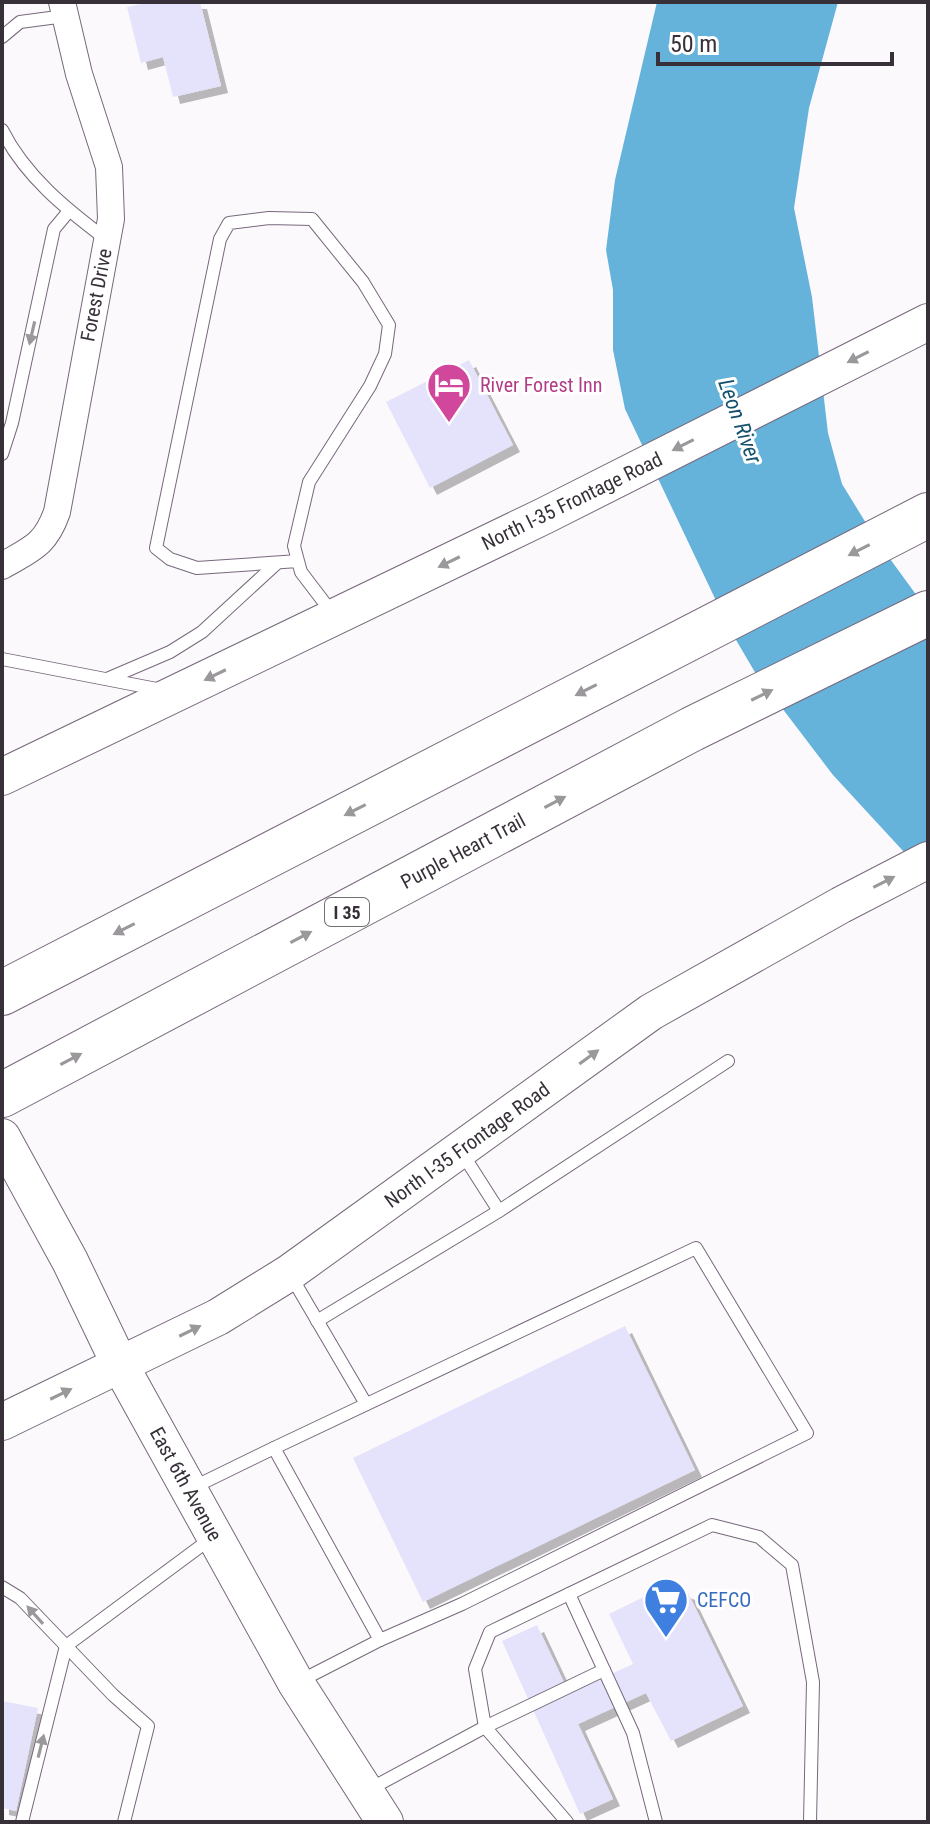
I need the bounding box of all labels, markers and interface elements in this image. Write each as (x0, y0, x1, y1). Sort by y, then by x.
scale bar (658, 16, 892, 66)
text: 50 m (670, 30, 717, 58)
street label: Forest Drive (75, 246, 117, 344)
one-way arrow (25, 320, 38, 345)
one-way arrow (847, 350, 870, 364)
hotel icon: River Forest Inn (425, 361, 473, 424)
place label: River Forest Inn (480, 373, 602, 397)
water label: Leon River (713, 375, 767, 467)
one-way arrow (672, 439, 695, 452)
street label: North I-35 Frontage Road (478, 447, 666, 555)
one-way arrow (847, 544, 870, 557)
one-way arrow (437, 555, 460, 569)
one-way arrow (203, 668, 226, 682)
one-way arrow (575, 684, 598, 697)
one-way arrow (750, 688, 774, 702)
one-way arrow (544, 795, 566, 809)
one-way arrow (344, 803, 367, 816)
street label: Purple Heart Trail (397, 808, 529, 894)
one-way arrow (873, 876, 896, 889)
road number: I 35 (325, 898, 369, 926)
one-way arrow (113, 923, 136, 936)
one-way arrow (289, 930, 312, 943)
one-way arrow (578, 1050, 599, 1065)
one-way arrow (60, 1052, 82, 1066)
street label: North I-35 Frontage Road (380, 1077, 554, 1213)
one-way arrow (178, 1324, 202, 1338)
one-way arrow (49, 1387, 73, 1401)
street label: East 6th Avenue (145, 1423, 227, 1545)
supermarket icon: CEFCO (642, 1576, 690, 1639)
place label: CEFCO (697, 1588, 751, 1612)
one-way arrow (27, 1605, 45, 1624)
one-way arrow (35, 1734, 47, 1759)

